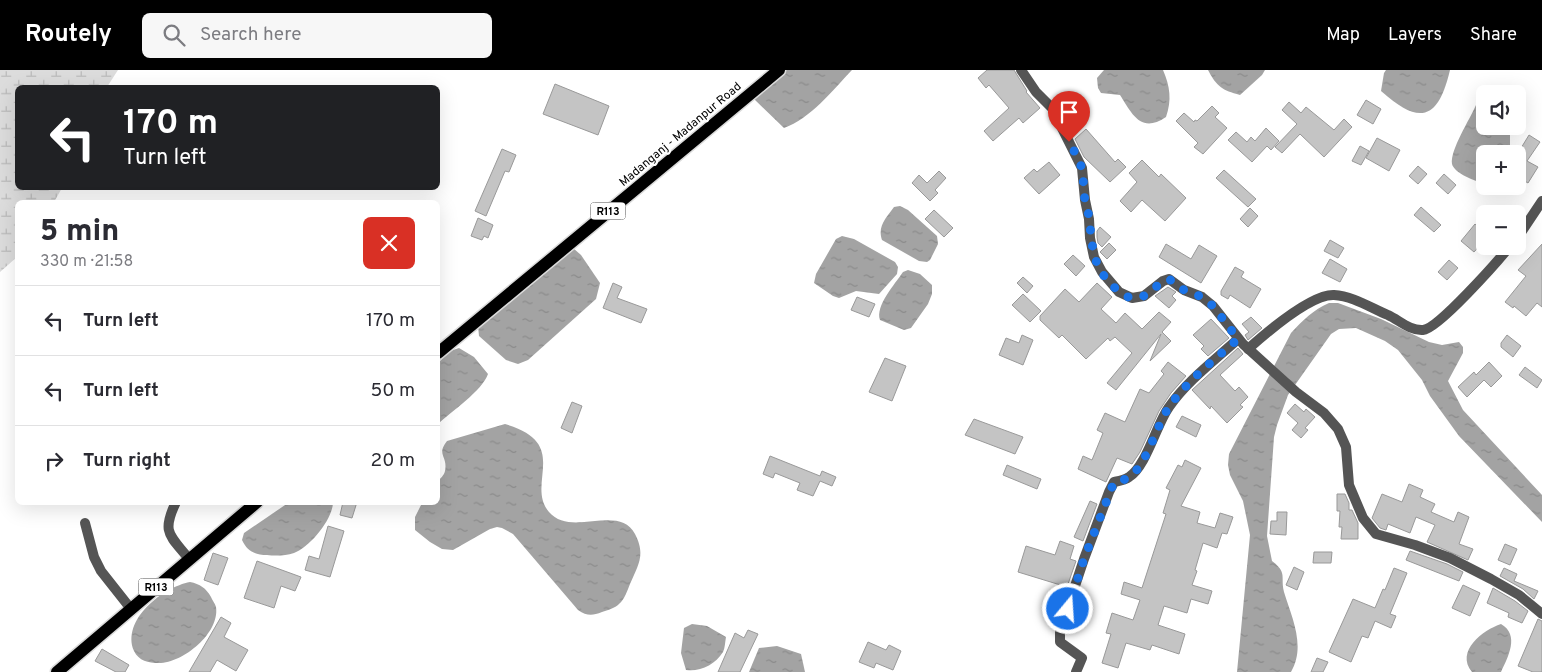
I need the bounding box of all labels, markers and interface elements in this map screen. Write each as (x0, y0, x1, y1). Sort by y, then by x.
search box (142, 13, 492, 58)
text: Routely (25, 20, 112, 50)
icon: search (160, 21, 188, 49)
text: Search here (200, 23, 301, 47)
text: Map (1326, 24, 1360, 47)
text: Layers (1388, 24, 1442, 47)
text: Share (1470, 24, 1517, 47)
street label: Madanganj - Madanpur Road (616, 79, 745, 191)
map controls (1476, 85, 1526, 255)
button: sound (1476, 85, 1526, 135)
pin (1048, 91, 1090, 142)
icon: arrive (1055, 98, 1083, 126)
text: 170 m (123, 102, 218, 146)
icon: left (40, 105, 105, 170)
text: Turn left (123, 145, 206, 172)
button: + (1476, 145, 1526, 195)
road number: R113 (590, 202, 626, 220)
button: − (1476, 205, 1526, 255)
text: 5 min (40, 214, 119, 251)
button: close (363, 217, 415, 269)
text: 330 m · 21:58 (40, 252, 133, 272)
icon: left (40, 307, 68, 335)
text: Turn left (83, 309, 159, 333)
text: 170 m (366, 309, 415, 333)
icon: left (40, 377, 68, 405)
text: Turn left (83, 379, 159, 403)
text: 50 m (370, 379, 415, 403)
icon: right (40, 447, 68, 475)
text: Turn right (83, 449, 171, 473)
text: 20 m (371, 449, 415, 473)
road number: R113 (138, 578, 174, 596)
position arrow (1041, 582, 1093, 634)

